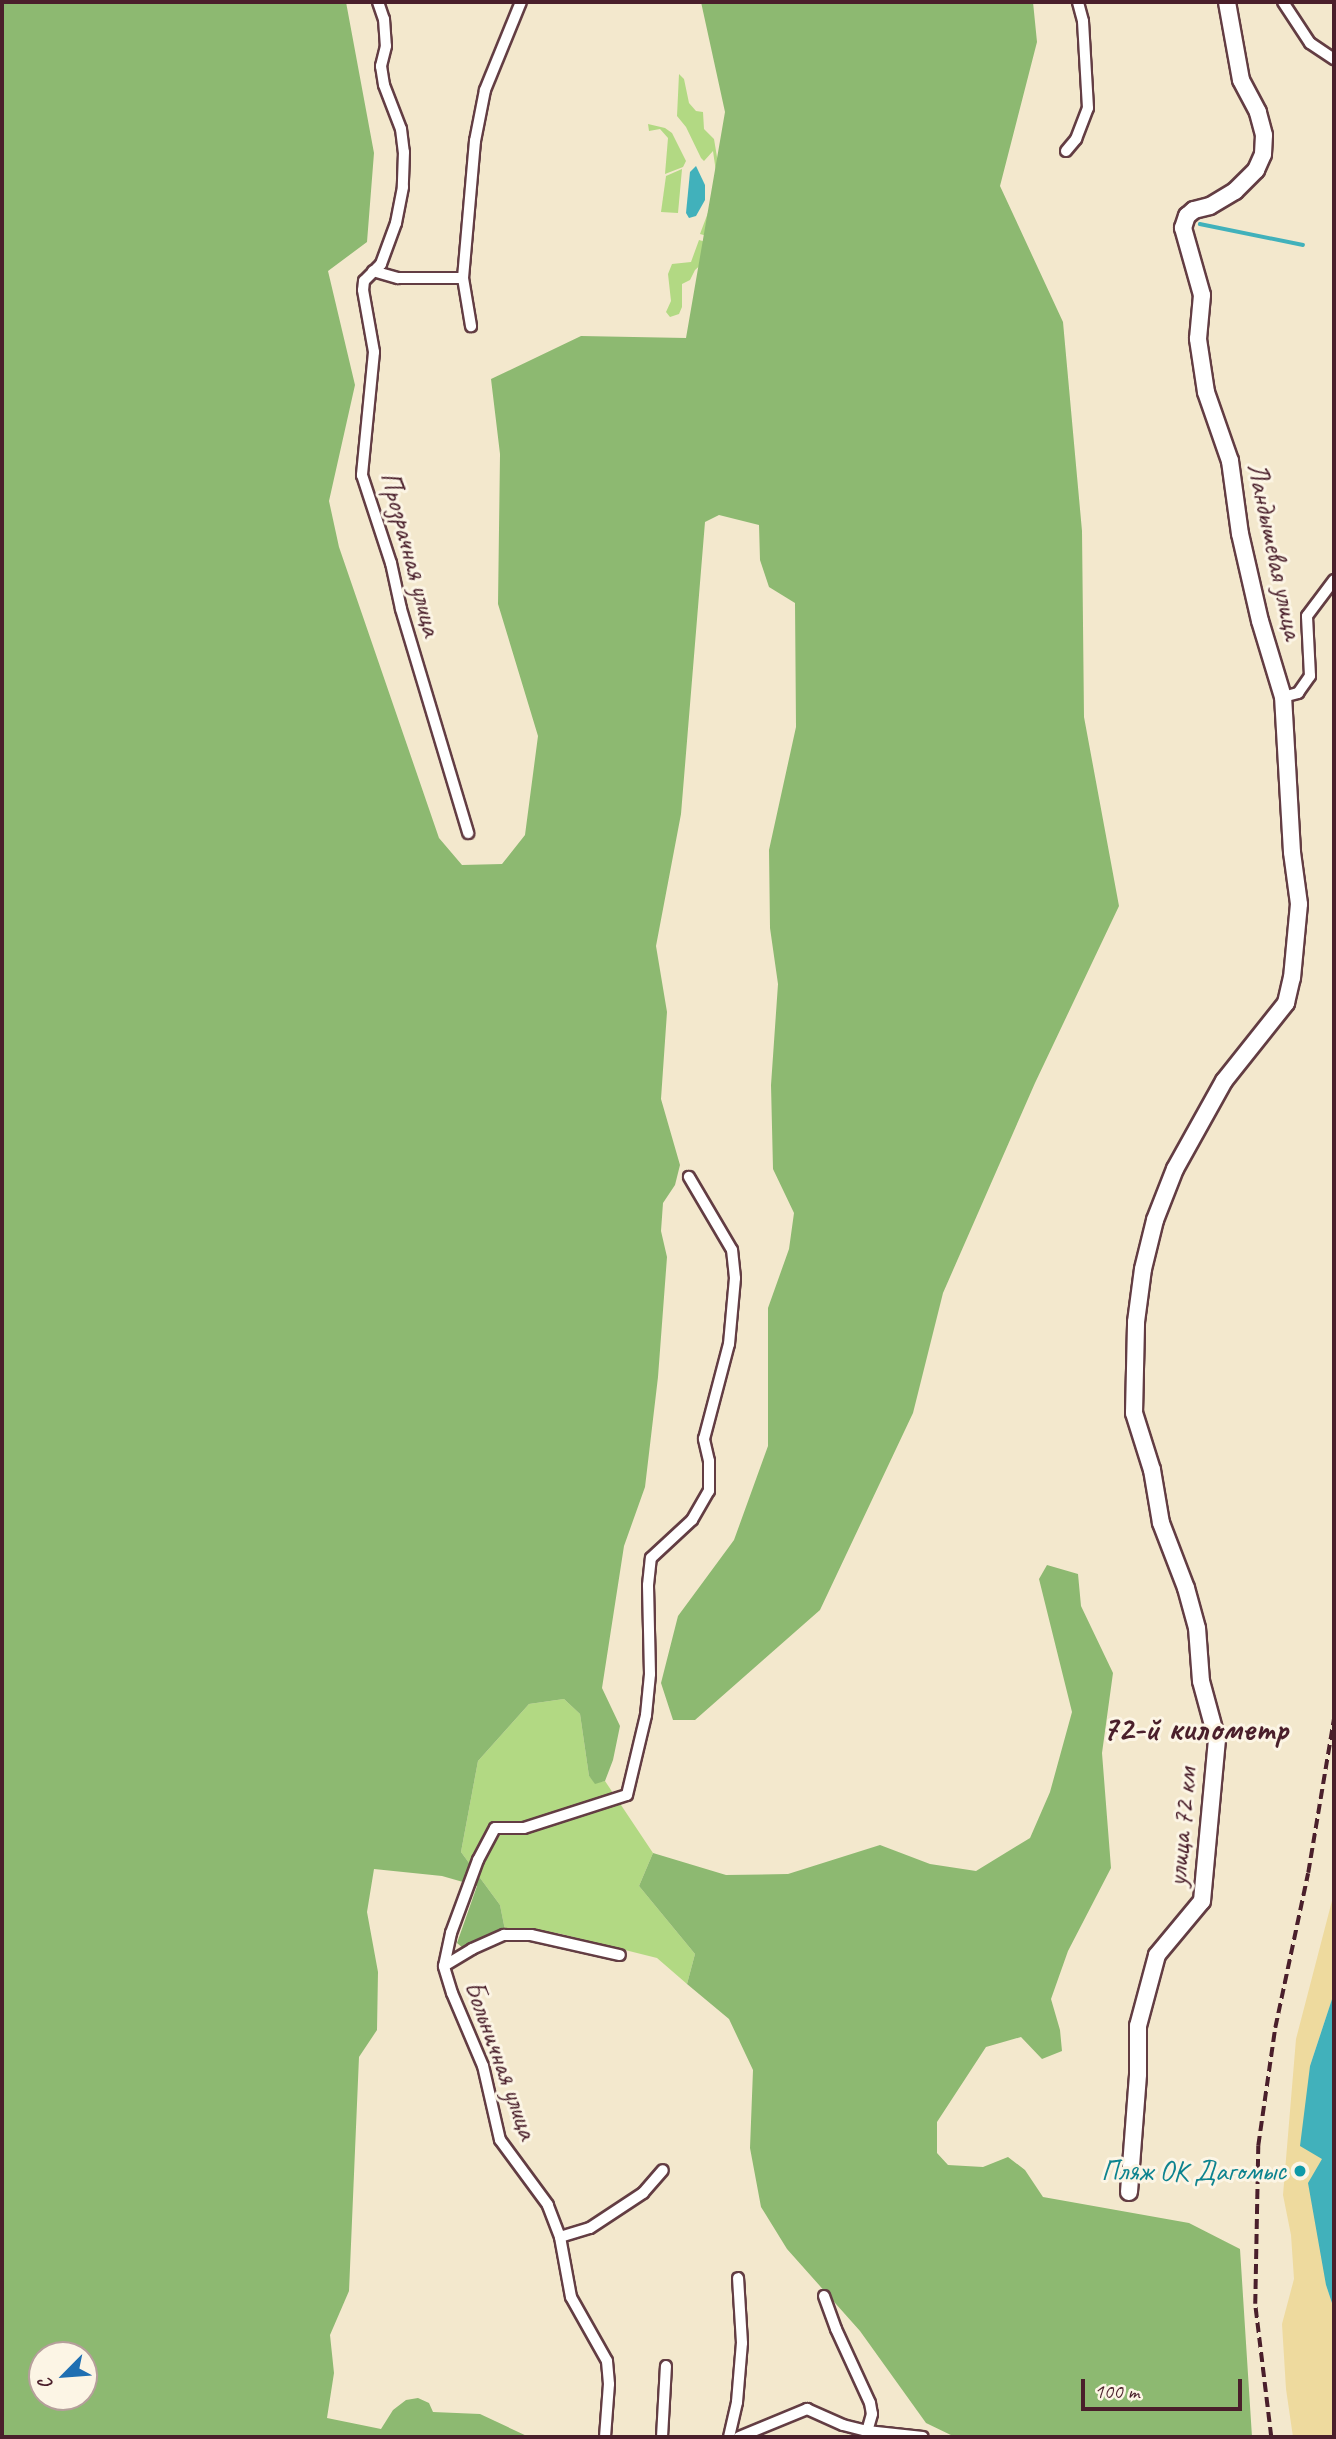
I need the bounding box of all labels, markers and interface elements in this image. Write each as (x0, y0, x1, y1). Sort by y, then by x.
street label: Ландышевая улица (1240, 460, 1310, 642)
street label: Прозрачная улица (373, 467, 449, 641)
district label: 72-й километр (1102, 1708, 1288, 1750)
street label: улица 72 км (1160, 1766, 1204, 1888)
street label: Больничная улица (457, 1975, 545, 2145)
place label: Пляж ОК Дагомыс (1102, 2154, 1286, 2188)
marker: Пляж ОК Дагомыс (1292, 2163, 1308, 2179)
north arrow (28, 2341, 98, 2411)
scale bar (1084, 2366, 1245, 2410)
text: С (33, 2375, 59, 2393)
text: 100 m (1094, 2378, 1139, 2404)

